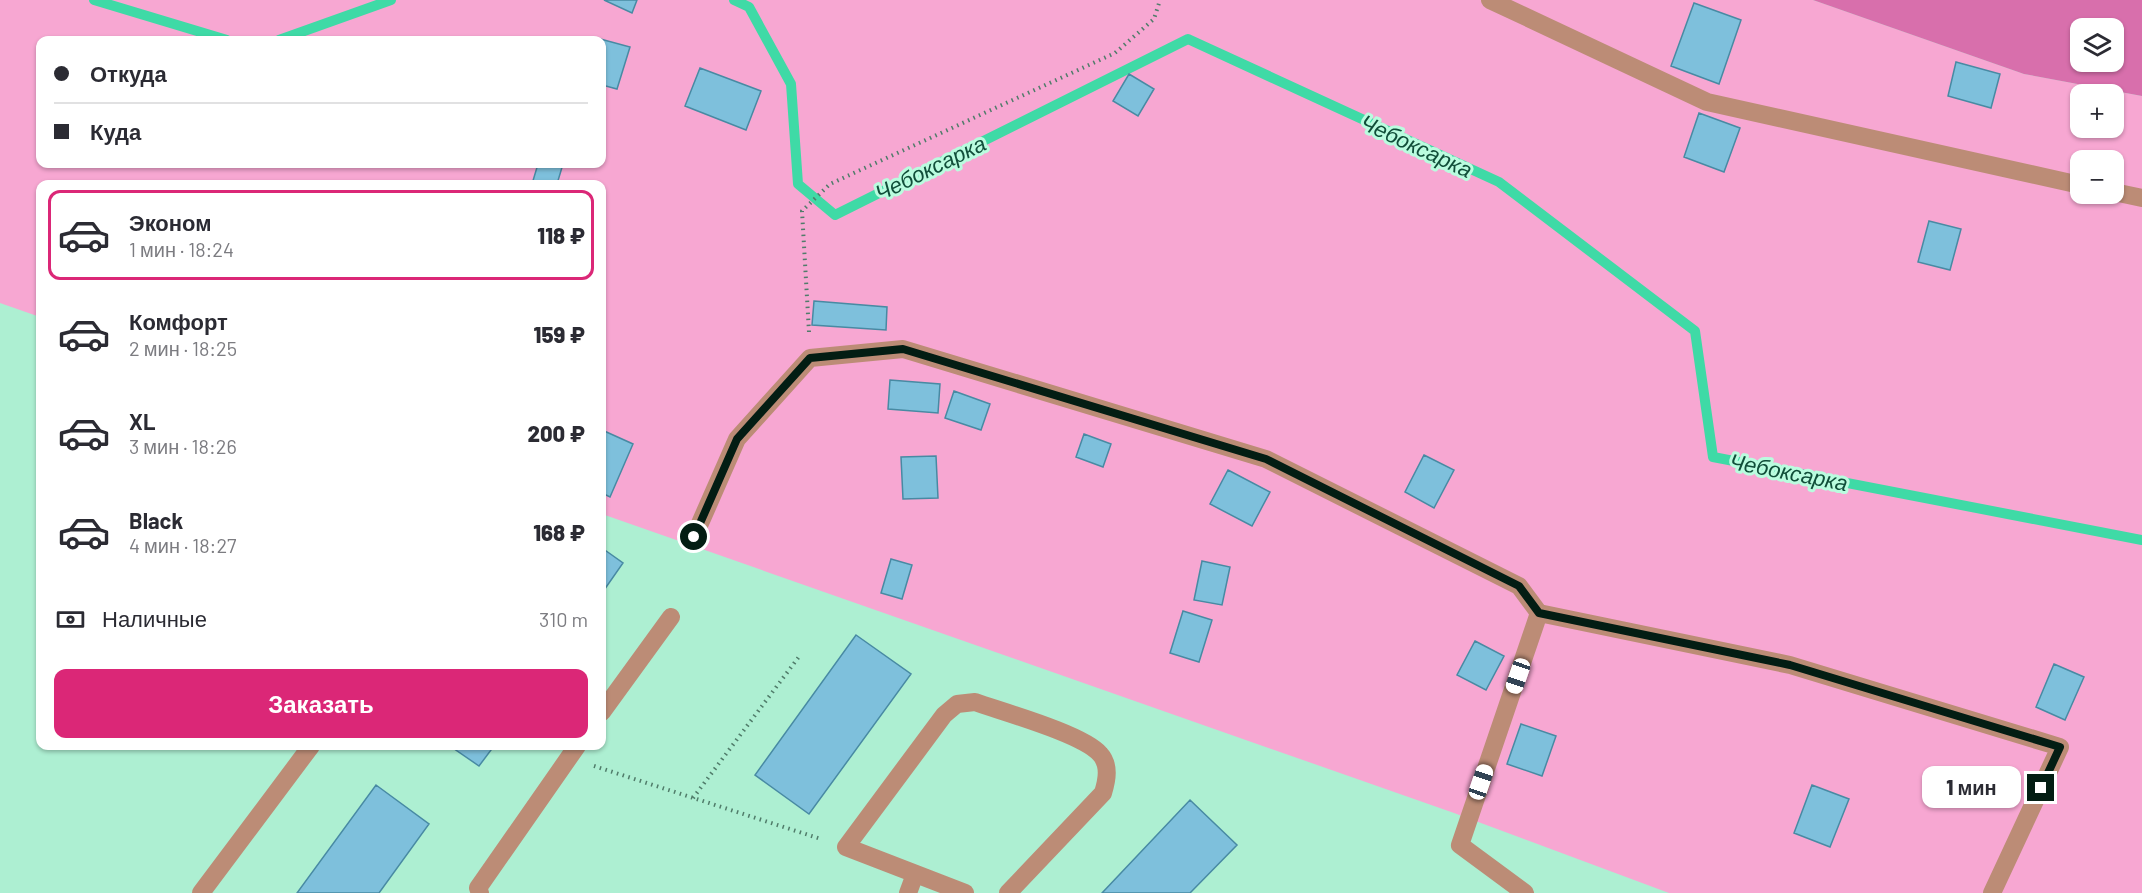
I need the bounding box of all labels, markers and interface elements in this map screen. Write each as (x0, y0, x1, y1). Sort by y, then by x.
map controls (2070, 18, 2124, 204)
button: layers (2070, 18, 2124, 72)
text: Откуда (90, 60, 167, 86)
button: + (2070, 84, 2124, 138)
water label: Чебоксарка (1357, 108, 1477, 183)
text: Куда (90, 118, 141, 144)
water label: Чебоксарка (870, 129, 990, 206)
button: − (2070, 150, 2124, 204)
icon: car (57, 208, 111, 262)
text: Эконом (129, 209, 212, 235)
text: 118 ₽ (537, 222, 585, 248)
text: 1 мин · 18:24 (129, 237, 234, 261)
icon: car (57, 307, 111, 361)
text: Комфорт (129, 308, 228, 334)
text: 159 ₽ (534, 321, 585, 347)
text: 2 мин · 18:25 (129, 336, 237, 360)
icon: car (57, 406, 111, 460)
text: XL (129, 408, 155, 434)
text: 200 ₽ (528, 420, 585, 446)
text: 3 мин · 18:26 (129, 434, 237, 458)
water label: Чебоксарка (1727, 447, 1850, 496)
icon: car (57, 505, 111, 559)
text: Black (129, 507, 183, 533)
text: 168 ₽ (533, 519, 585, 545)
route start (680, 523, 707, 550)
text: 4 мин · 18:27 (129, 533, 237, 557)
icon: cash (54, 603, 87, 636)
text: Наличные (102, 605, 207, 631)
text: 310 m (539, 607, 588, 631)
car (1504, 656, 1532, 696)
button: Заказать (54, 669, 588, 738)
car (1467, 762, 1495, 802)
callout: 1 мин (1921, 767, 2020, 809)
route end (2027, 774, 2054, 801)
text: 1 мин (1946, 775, 1997, 799)

